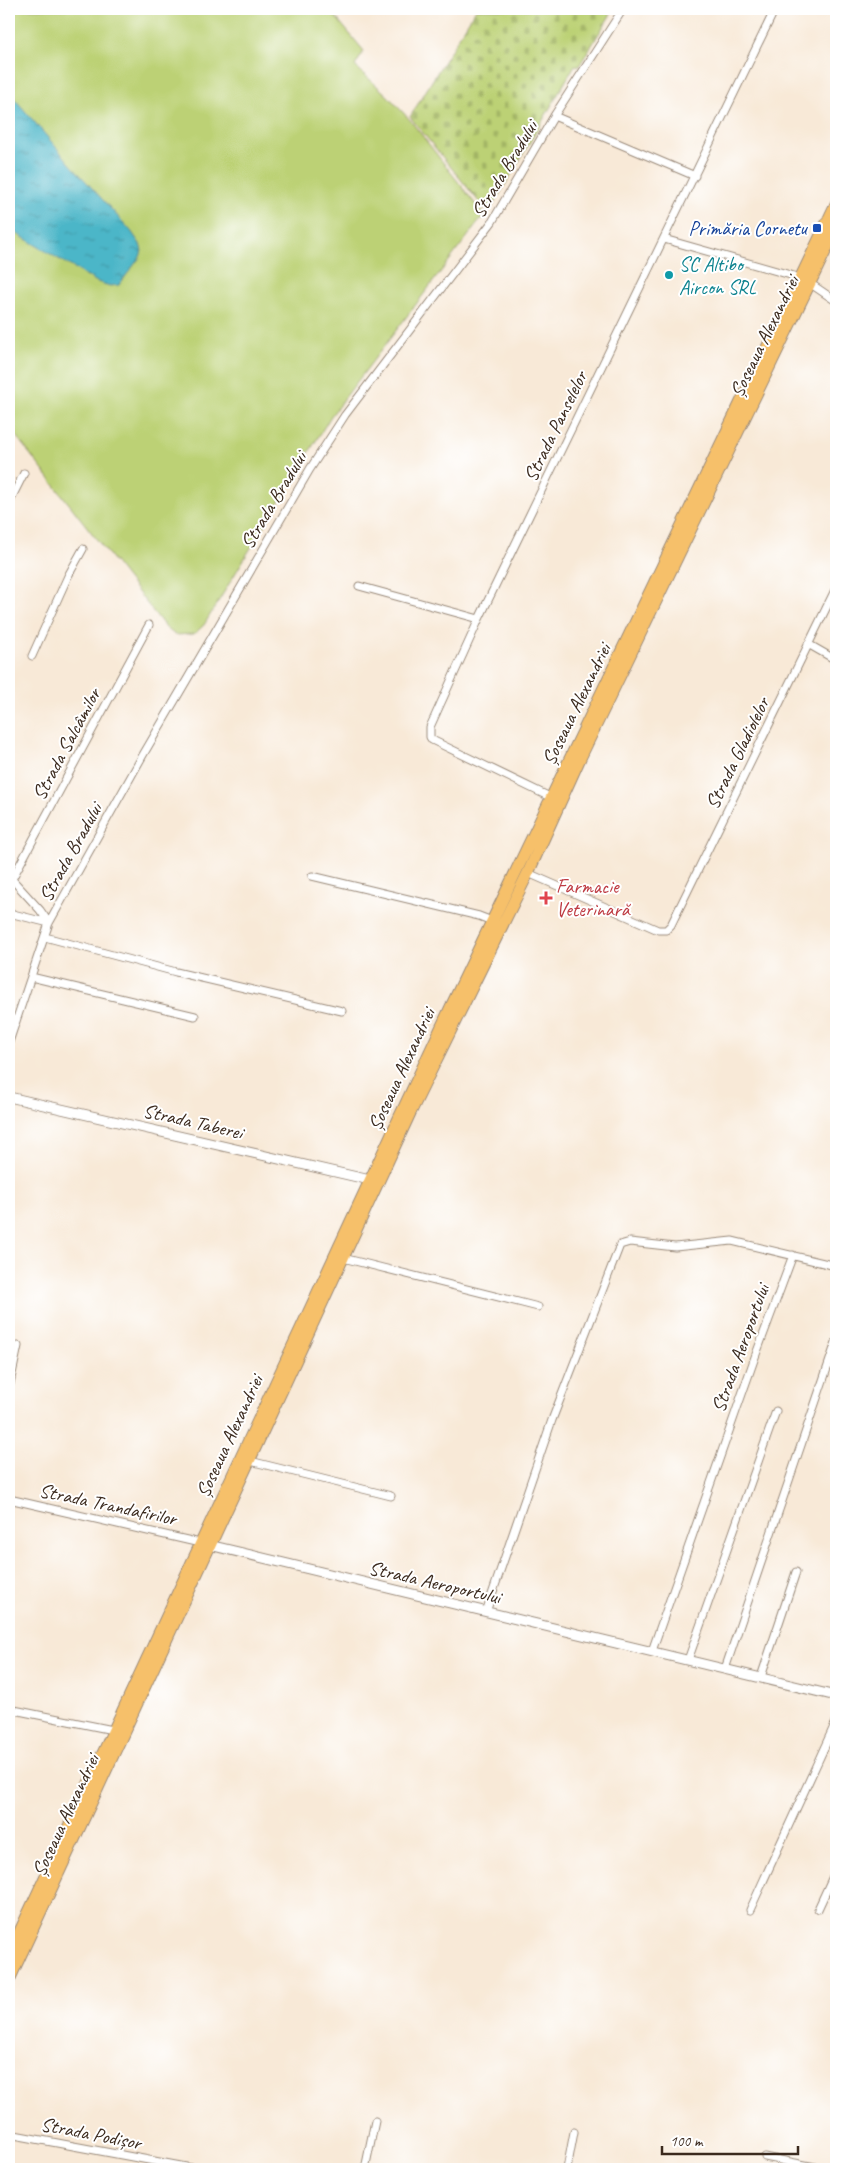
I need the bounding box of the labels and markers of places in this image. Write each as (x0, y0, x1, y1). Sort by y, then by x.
place label: Primăria Cornetu (689, 216, 809, 241)
marker: Primăria Cornetu (811, 222, 823, 234)
place label: SC Altibo Aircon SRL (679, 252, 757, 300)
marker: SC Altibo Aircon SRL (663, 269, 675, 281)
place label: Farmacie Veterinară (556, 874, 632, 922)
marker: Farmacie Veterinară (540, 892, 552, 904)

